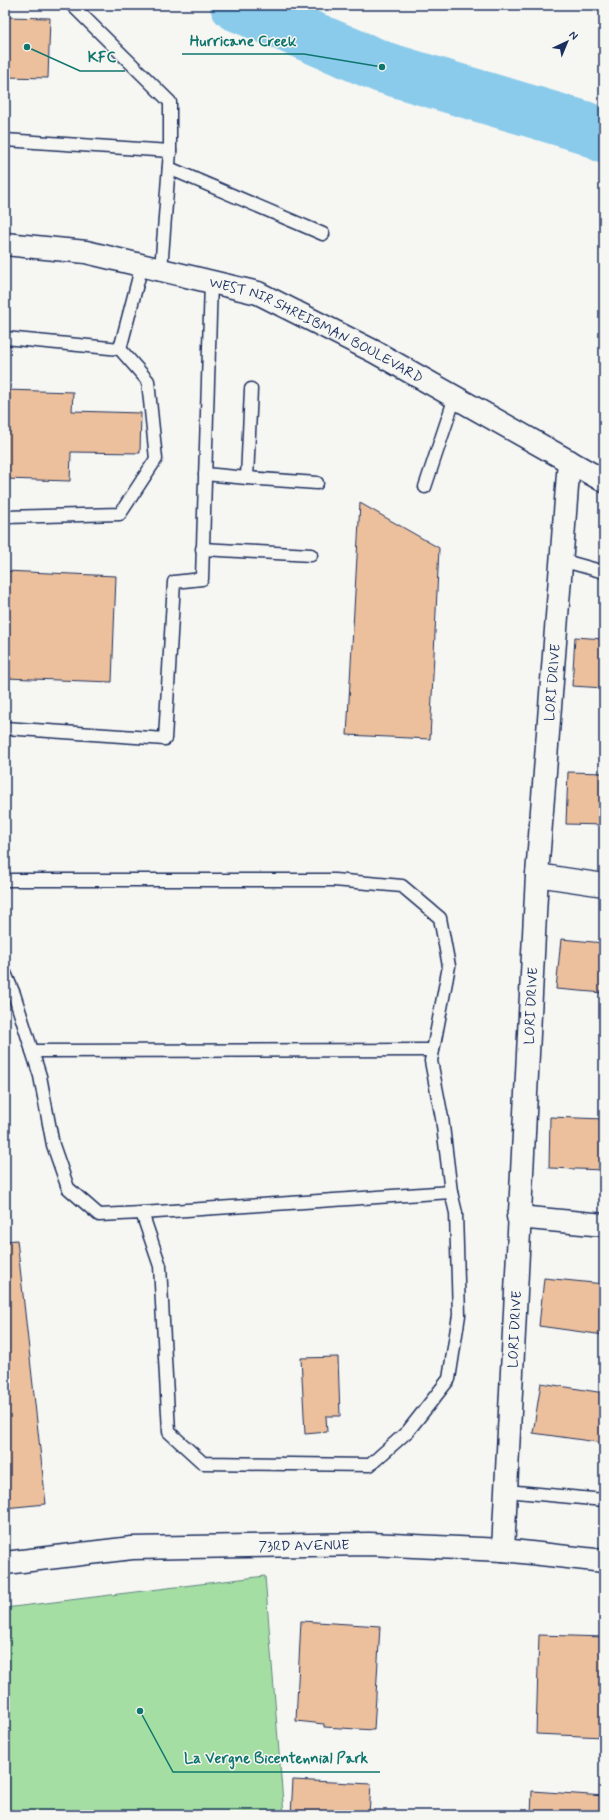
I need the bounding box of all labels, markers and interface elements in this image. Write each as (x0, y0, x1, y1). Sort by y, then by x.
north arrow (547, 22, 587, 62)
callout: Hurricane Creek (182, 27, 304, 54)
text: N (566, 28, 581, 43)
text: Hurricane Creek (190, 32, 297, 52)
callout: KFC (80, 44, 125, 71)
text: KFC (88, 48, 117, 68)
street label: WEST NIR SHREIBMAN BOULEVARD (207, 274, 426, 387)
street label: LORI DRIVE (541, 643, 565, 722)
street label: LORI DRIVE (520, 967, 542, 1045)
street label: LORI DRIVE (504, 1290, 526, 1368)
street label: 73RD AVENUE (259, 1536, 350, 1556)
callout: La Vergne Bicentennial Park (173, 1745, 380, 1772)
text: La Vergne Bicentennial Park (184, 1749, 369, 1770)

